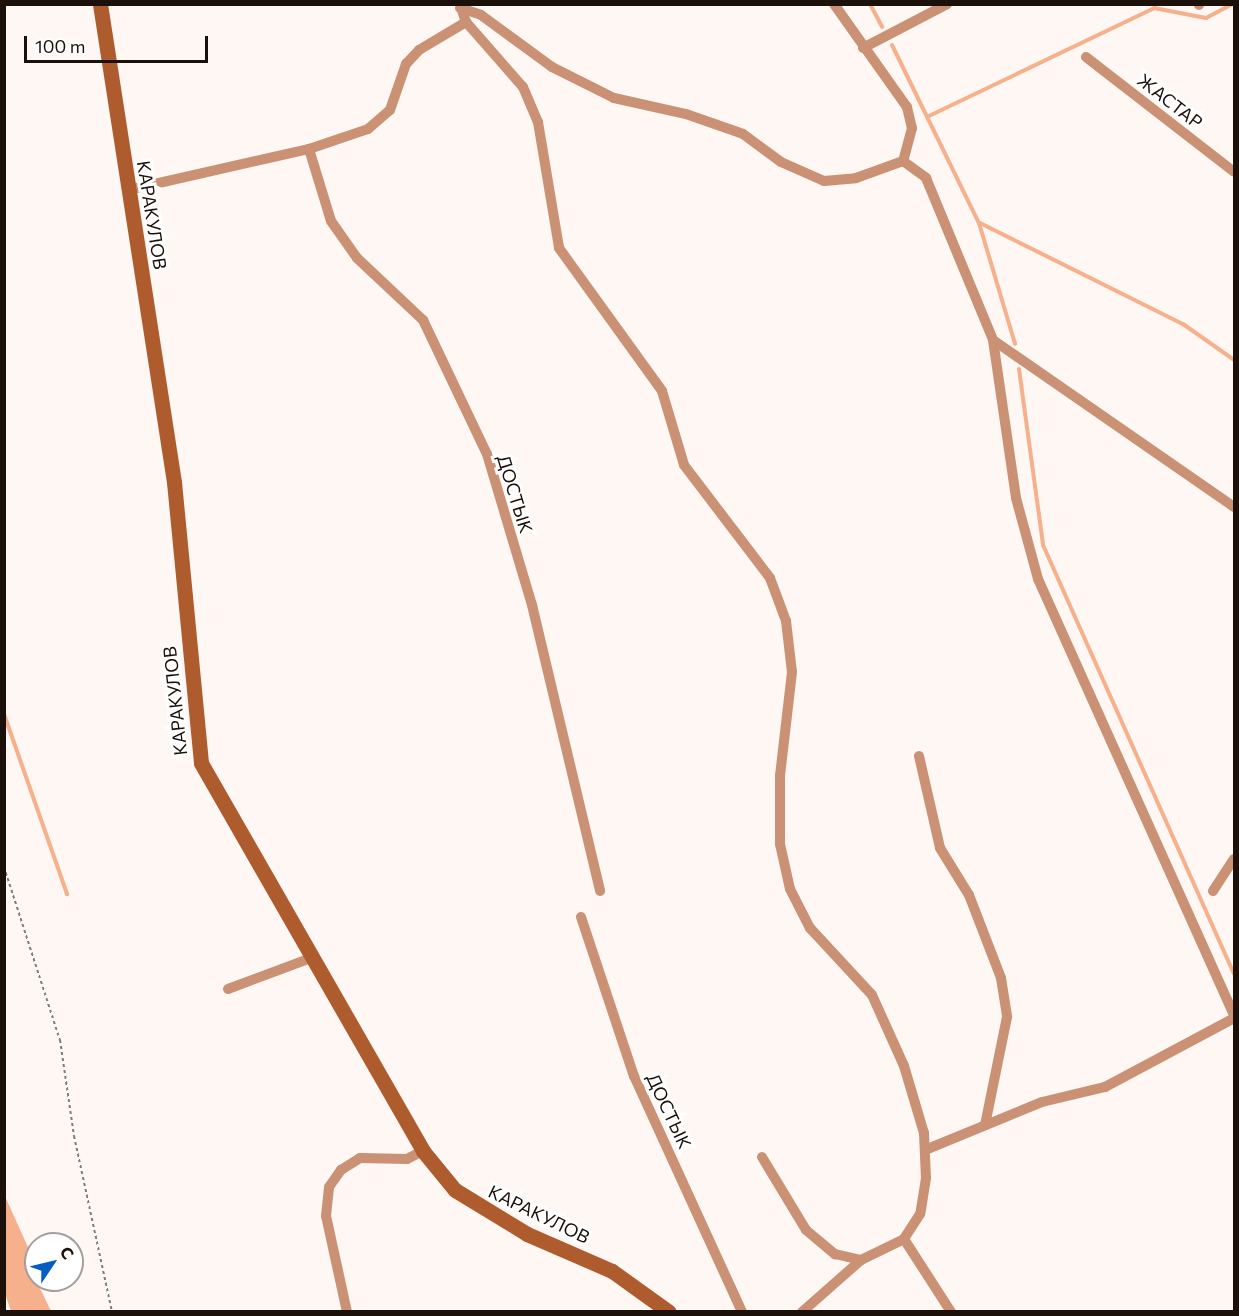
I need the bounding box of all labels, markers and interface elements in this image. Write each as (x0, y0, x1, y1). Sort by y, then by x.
scale bar (27, 24, 212, 62)
text: 100 m (35, 35, 85, 57)
street label: ЖАСТАР (1133, 69, 1207, 133)
street label: КАРАКУЛОВ (133, 159, 171, 271)
street label: ДОСТЫК (493, 452, 537, 536)
street label: КАРАКУЛОВ (159, 645, 191, 757)
street label: ДОСТЫК (642, 1070, 696, 1152)
street label: КАРАКУЛОВ (485, 1180, 593, 1248)
north arrow (24, 1232, 84, 1292)
text: С (57, 1243, 78, 1262)

